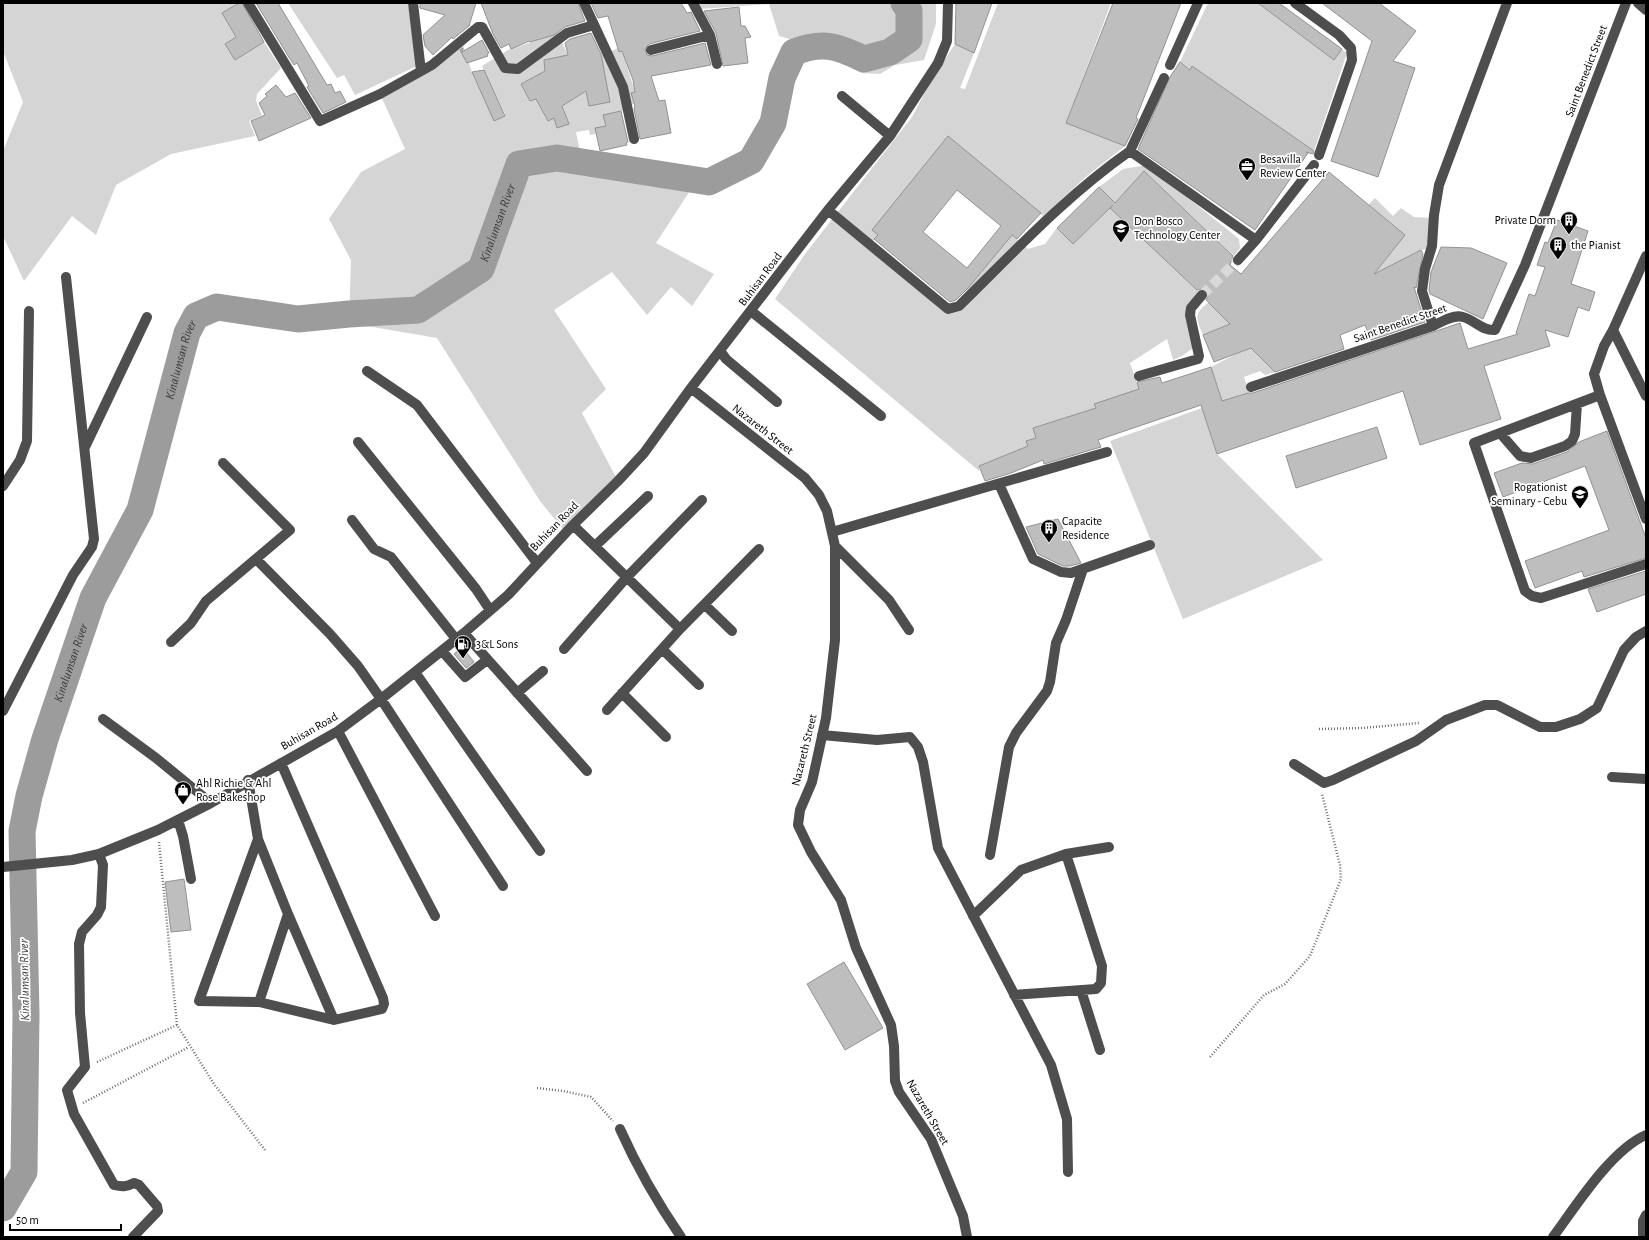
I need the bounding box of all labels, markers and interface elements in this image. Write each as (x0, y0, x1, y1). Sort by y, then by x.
street label: Saint Benedict Street (1563, 23, 1609, 119)
place label: Besavilla Review Center (1260, 153, 1326, 179)
office icon: Besavilla Review Center (1237, 156, 1257, 181)
water label: Kinalumsan River (478, 181, 518, 264)
building icon: Private Dorm (1559, 210, 1579, 235)
place label: Private Dorm (1495, 214, 1556, 226)
place label: Don Bosco Technology Center (1134, 215, 1220, 242)
school or university icon: Don Bosco Technology Center (1111, 218, 1131, 243)
building icon: the Pianist (1548, 235, 1568, 260)
place label: the Pianist (1571, 239, 1621, 251)
street label: Buhisan Road (736, 250, 784, 308)
street label: Saint Benedict Street (1352, 301, 1448, 345)
water label: Kinalumsan River (163, 317, 199, 401)
street label: Nazareth Street (730, 402, 796, 456)
place label: Rogationist Seminary - Cebu (1491, 481, 1567, 508)
school or university icon: Rogationist Seminary - Cebu (1570, 484, 1590, 509)
street label: Buhisan Road (528, 499, 580, 553)
place label: Capacite Residence (1062, 515, 1109, 541)
building icon: Capacite Residence (1039, 518, 1059, 543)
water label: Kinalumsan River (52, 621, 90, 704)
fuel station icon: 3&L Sons (453, 634, 473, 659)
place label: 3&L Sons (476, 638, 518, 650)
street label: Buhisan Road (278, 710, 340, 752)
street label: Nazareth Street (789, 713, 819, 787)
place label: Ahl Richie & Ahl Rose Bakeshop (196, 777, 271, 803)
shop icon: Ahl Richie & Ahl Rose Bakeshop (173, 780, 193, 805)
water label: Kinalumsan River (18, 938, 32, 1021)
street label: Nazareth Street (904, 1077, 952, 1147)
scale bar (10, 1206, 121, 1232)
text: 50 m (16, 1214, 39, 1226)

